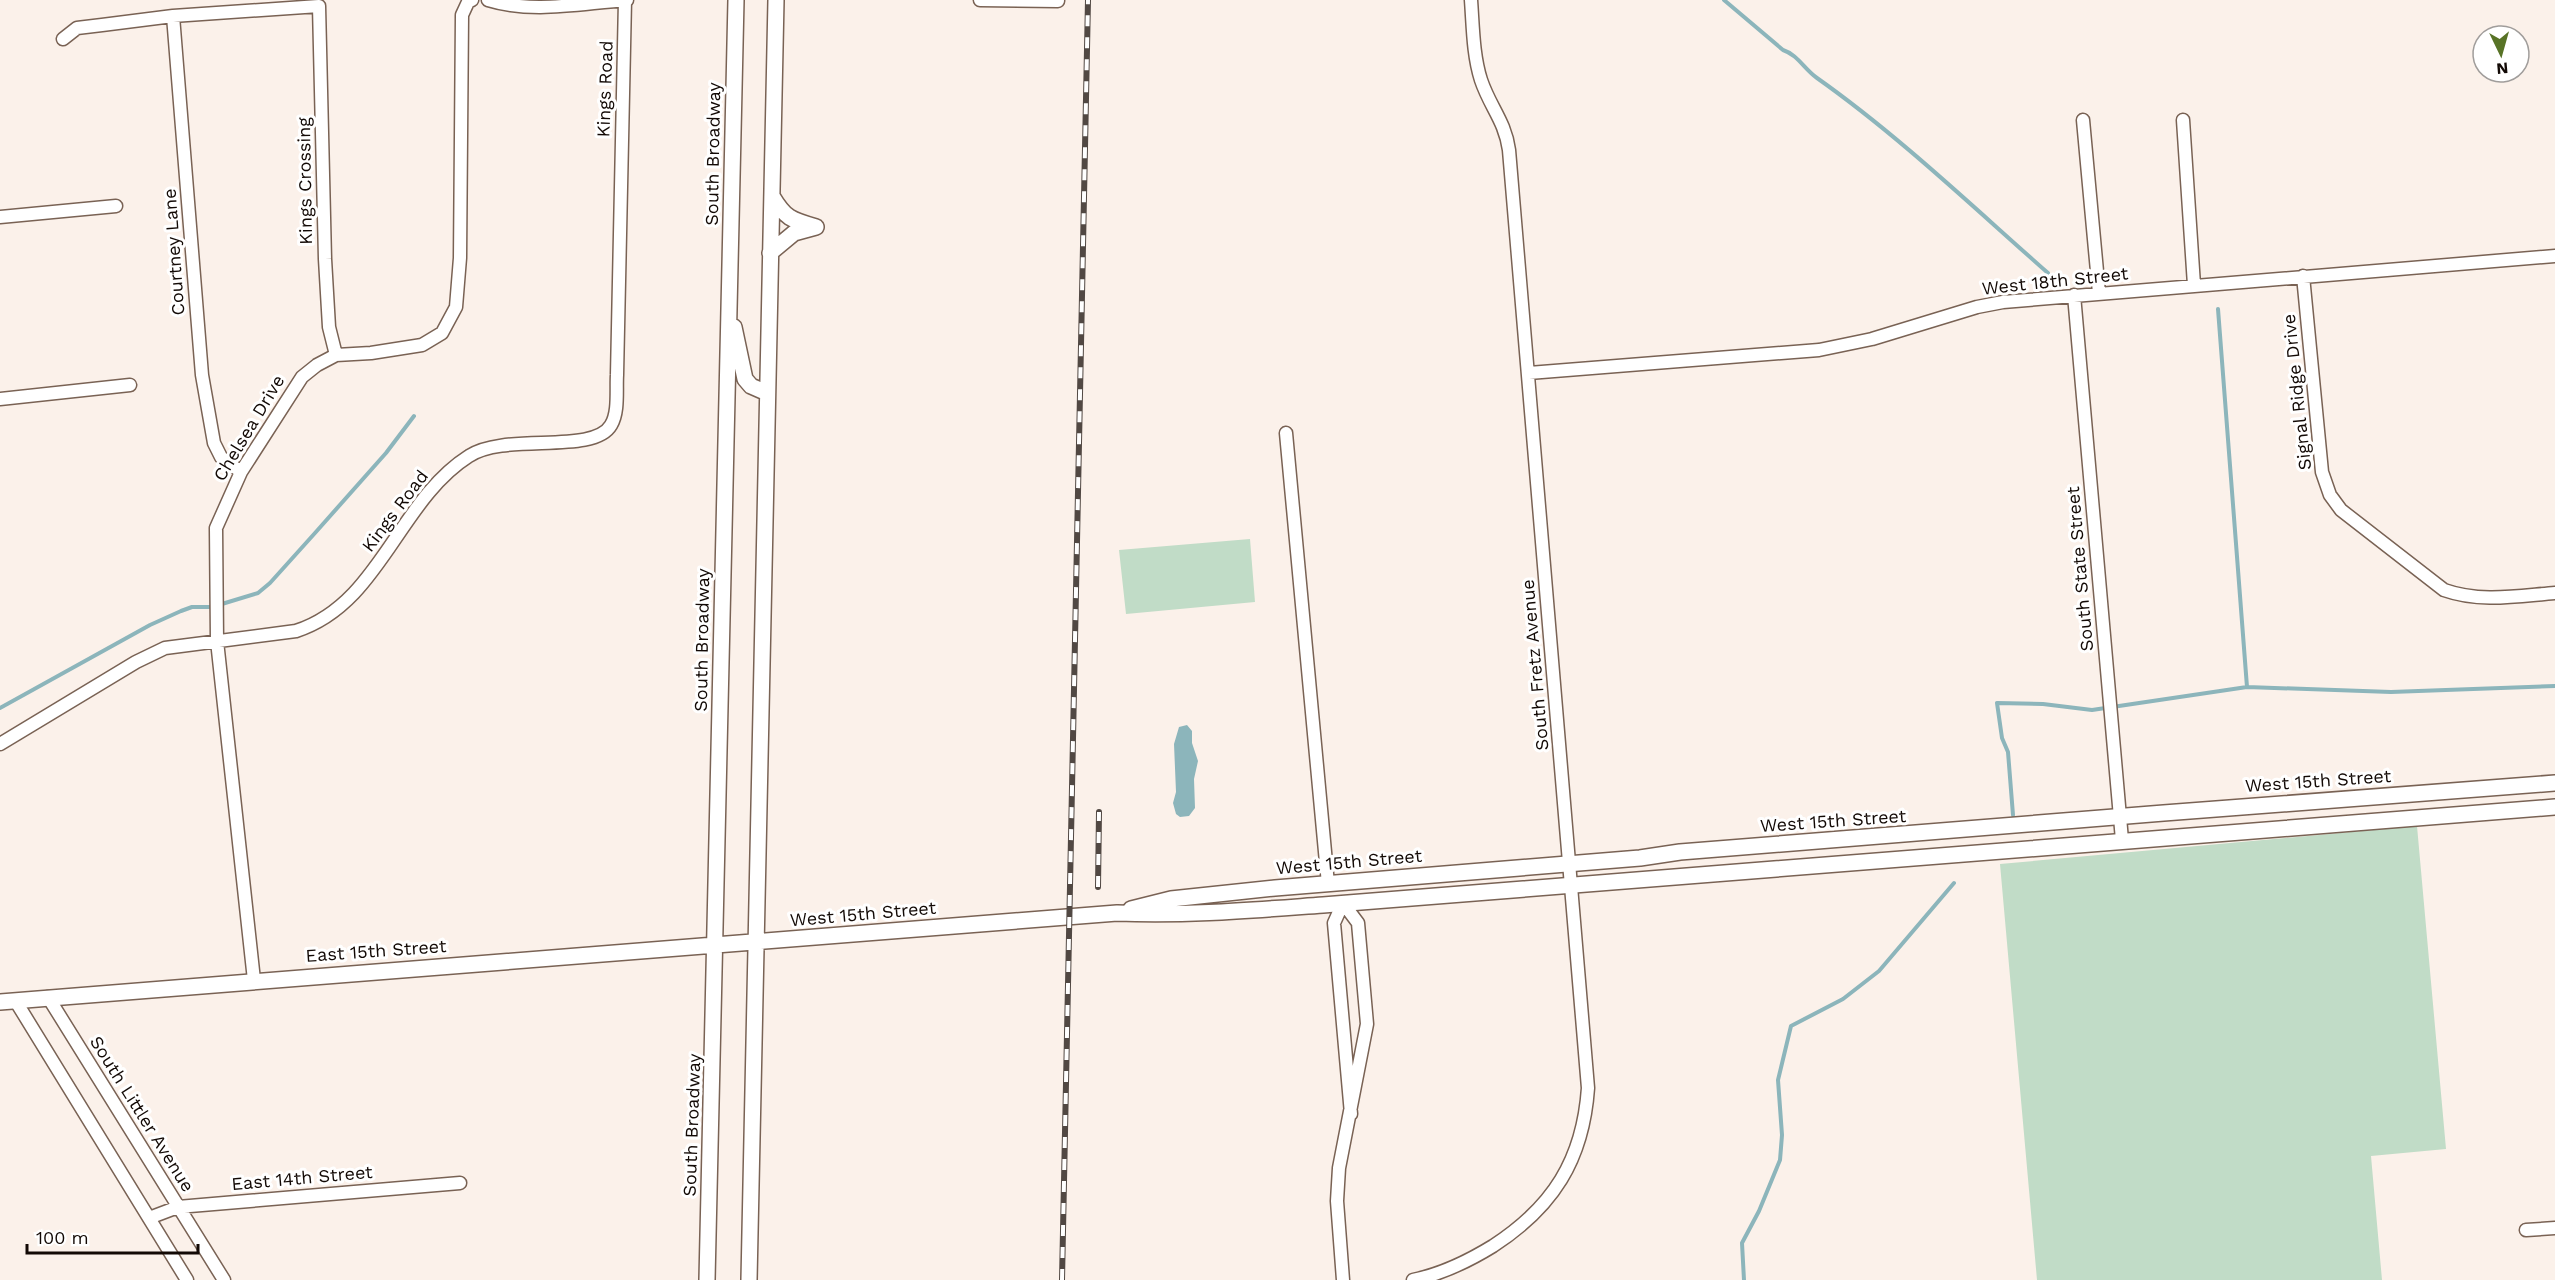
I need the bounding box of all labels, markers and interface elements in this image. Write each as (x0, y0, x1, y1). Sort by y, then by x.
north arrow (2471, 24, 2531, 84)
street label: Kings Road (592, 40, 617, 138)
text: N (2496, 58, 2509, 78)
street label: South Broadway (701, 82, 724, 226)
street label: Kings Crossing (293, 117, 316, 245)
street label: Courtney Lane (159, 188, 188, 316)
street label: West 18th Street (1981, 262, 2130, 299)
street label: Signal Ridge Drive (2278, 313, 2315, 471)
street label: Chelsea Drive (209, 371, 288, 485)
street label: Kings Road (357, 466, 432, 556)
street label: South State Street (2062, 485, 2097, 652)
street label: South Broadway (690, 568, 713, 712)
street label: South Fretz Avenue (1517, 578, 1552, 752)
street label: West 15th Street (2244, 765, 2392, 796)
street label: West 15th Street (1759, 805, 1907, 836)
street label: West 15th Street (1275, 845, 1423, 878)
street label: West 15th Street (789, 897, 937, 930)
street label: East 15th Street (305, 935, 447, 966)
street label: South Littler Avenue (86, 1032, 199, 1195)
street label: South Broadway (679, 1052, 705, 1197)
street label: East 14th Street (231, 1161, 374, 1194)
scale bar (27, 1217, 198, 1255)
text: 100 m (36, 1227, 89, 1248)

